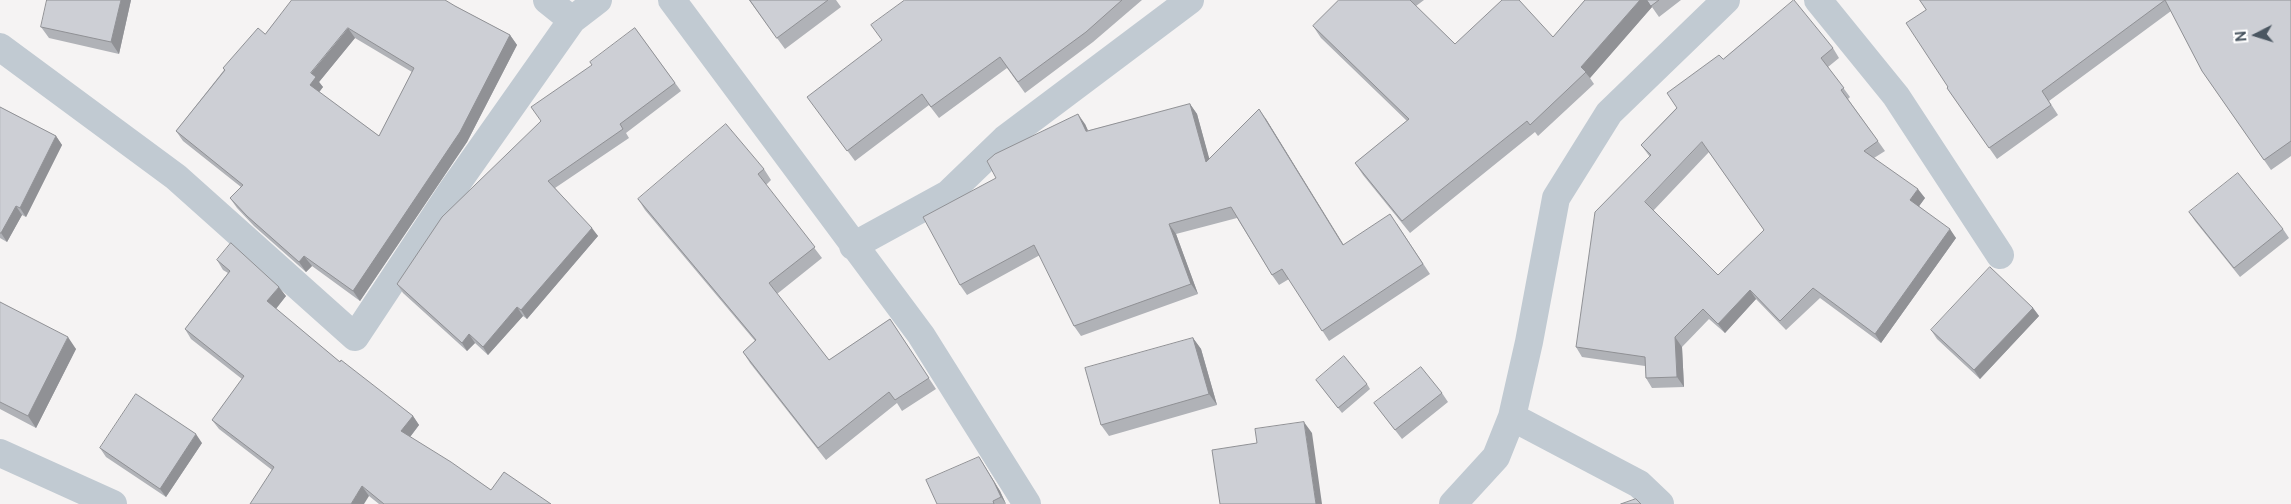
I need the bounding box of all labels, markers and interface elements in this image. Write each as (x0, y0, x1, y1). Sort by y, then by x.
north arrow (2231, 10, 2281, 60)
text: N (2233, 30, 2250, 42)

